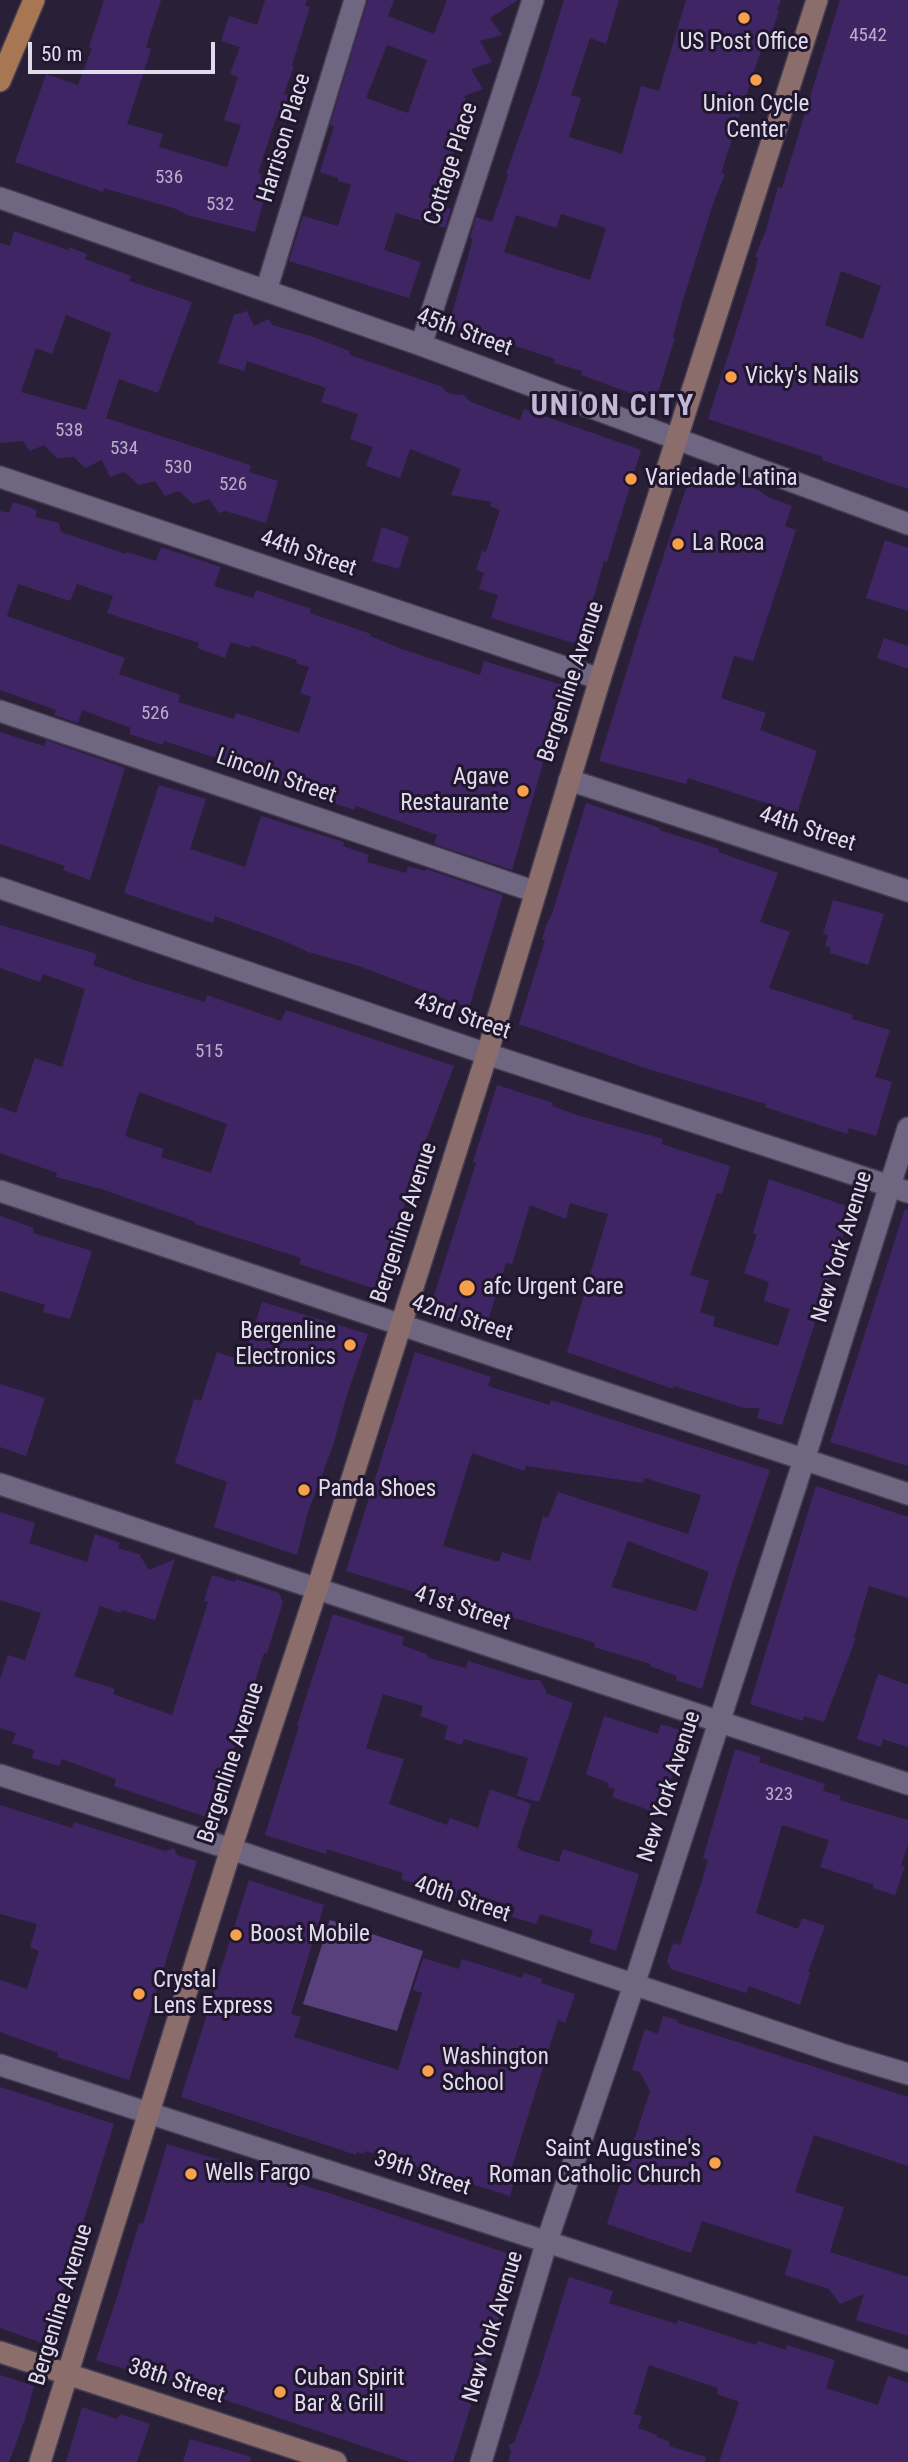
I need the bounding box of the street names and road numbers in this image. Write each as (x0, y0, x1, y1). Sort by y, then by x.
street label: Harrison Place (252, 70, 318, 206)
street label: Cottage Place (419, 99, 485, 229)
street label: 45th Street (412, 303, 516, 363)
street label: 44th Street (256, 525, 360, 583)
street label: Bergenline Avenue (533, 598, 611, 766)
street label: Lincoln Street (212, 744, 340, 810)
street label: 44th Street (755, 801, 859, 859)
street label: 43rd Street (410, 988, 514, 1046)
street label: Bergenline Avenue (366, 1139, 444, 1307)
street label: New York Avenue (807, 1168, 879, 1326)
street label: 42nd Street (408, 1290, 516, 1348)
street label: 41st Street (411, 1581, 513, 1637)
street label: Bergenline Avenue (193, 1679, 271, 1847)
street label: New York Avenue (633, 1708, 707, 1866)
street label: 40th Street (410, 1871, 514, 1929)
street label: 39th Street (370, 2145, 474, 2203)
street label: Bergenline Avenue (24, 2221, 100, 2389)
street label: New York Avenue (458, 2248, 530, 2406)
street label: 38th Street (124, 2353, 228, 2411)

